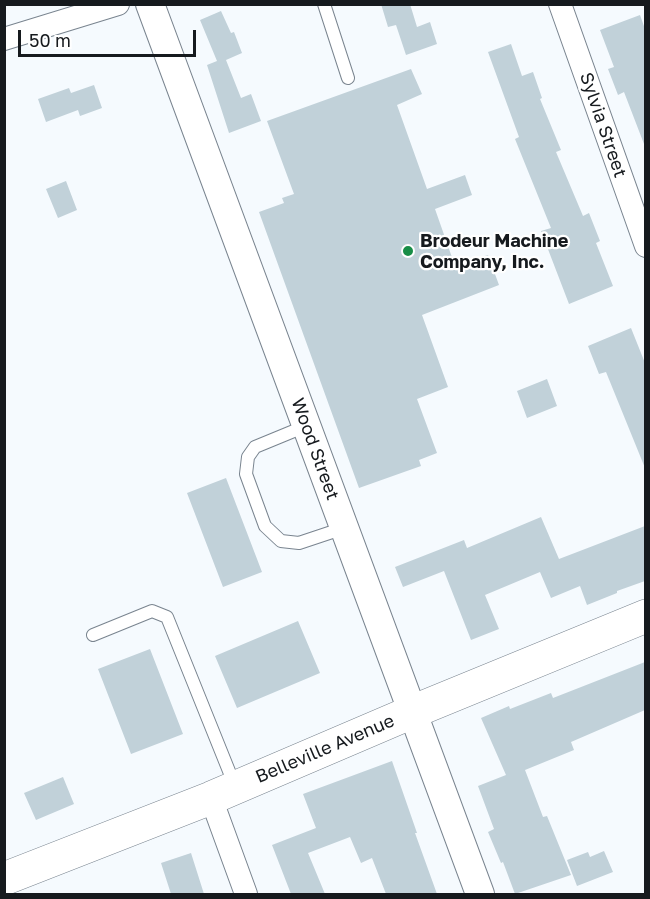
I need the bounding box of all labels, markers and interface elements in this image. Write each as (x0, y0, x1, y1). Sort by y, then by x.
scale bar (21, 18, 200, 56)
text: 50 m (29, 29, 71, 51)
street label: Sylvia Street (575, 70, 631, 180)
place label: Brodeur Machine Company, Inc. (420, 230, 568, 272)
marker: Brodeur Machine Company, Inc. (401, 244, 415, 258)
street label: Wood Street (287, 395, 343, 503)
street label: Belleville Avenue (252, 710, 398, 788)

